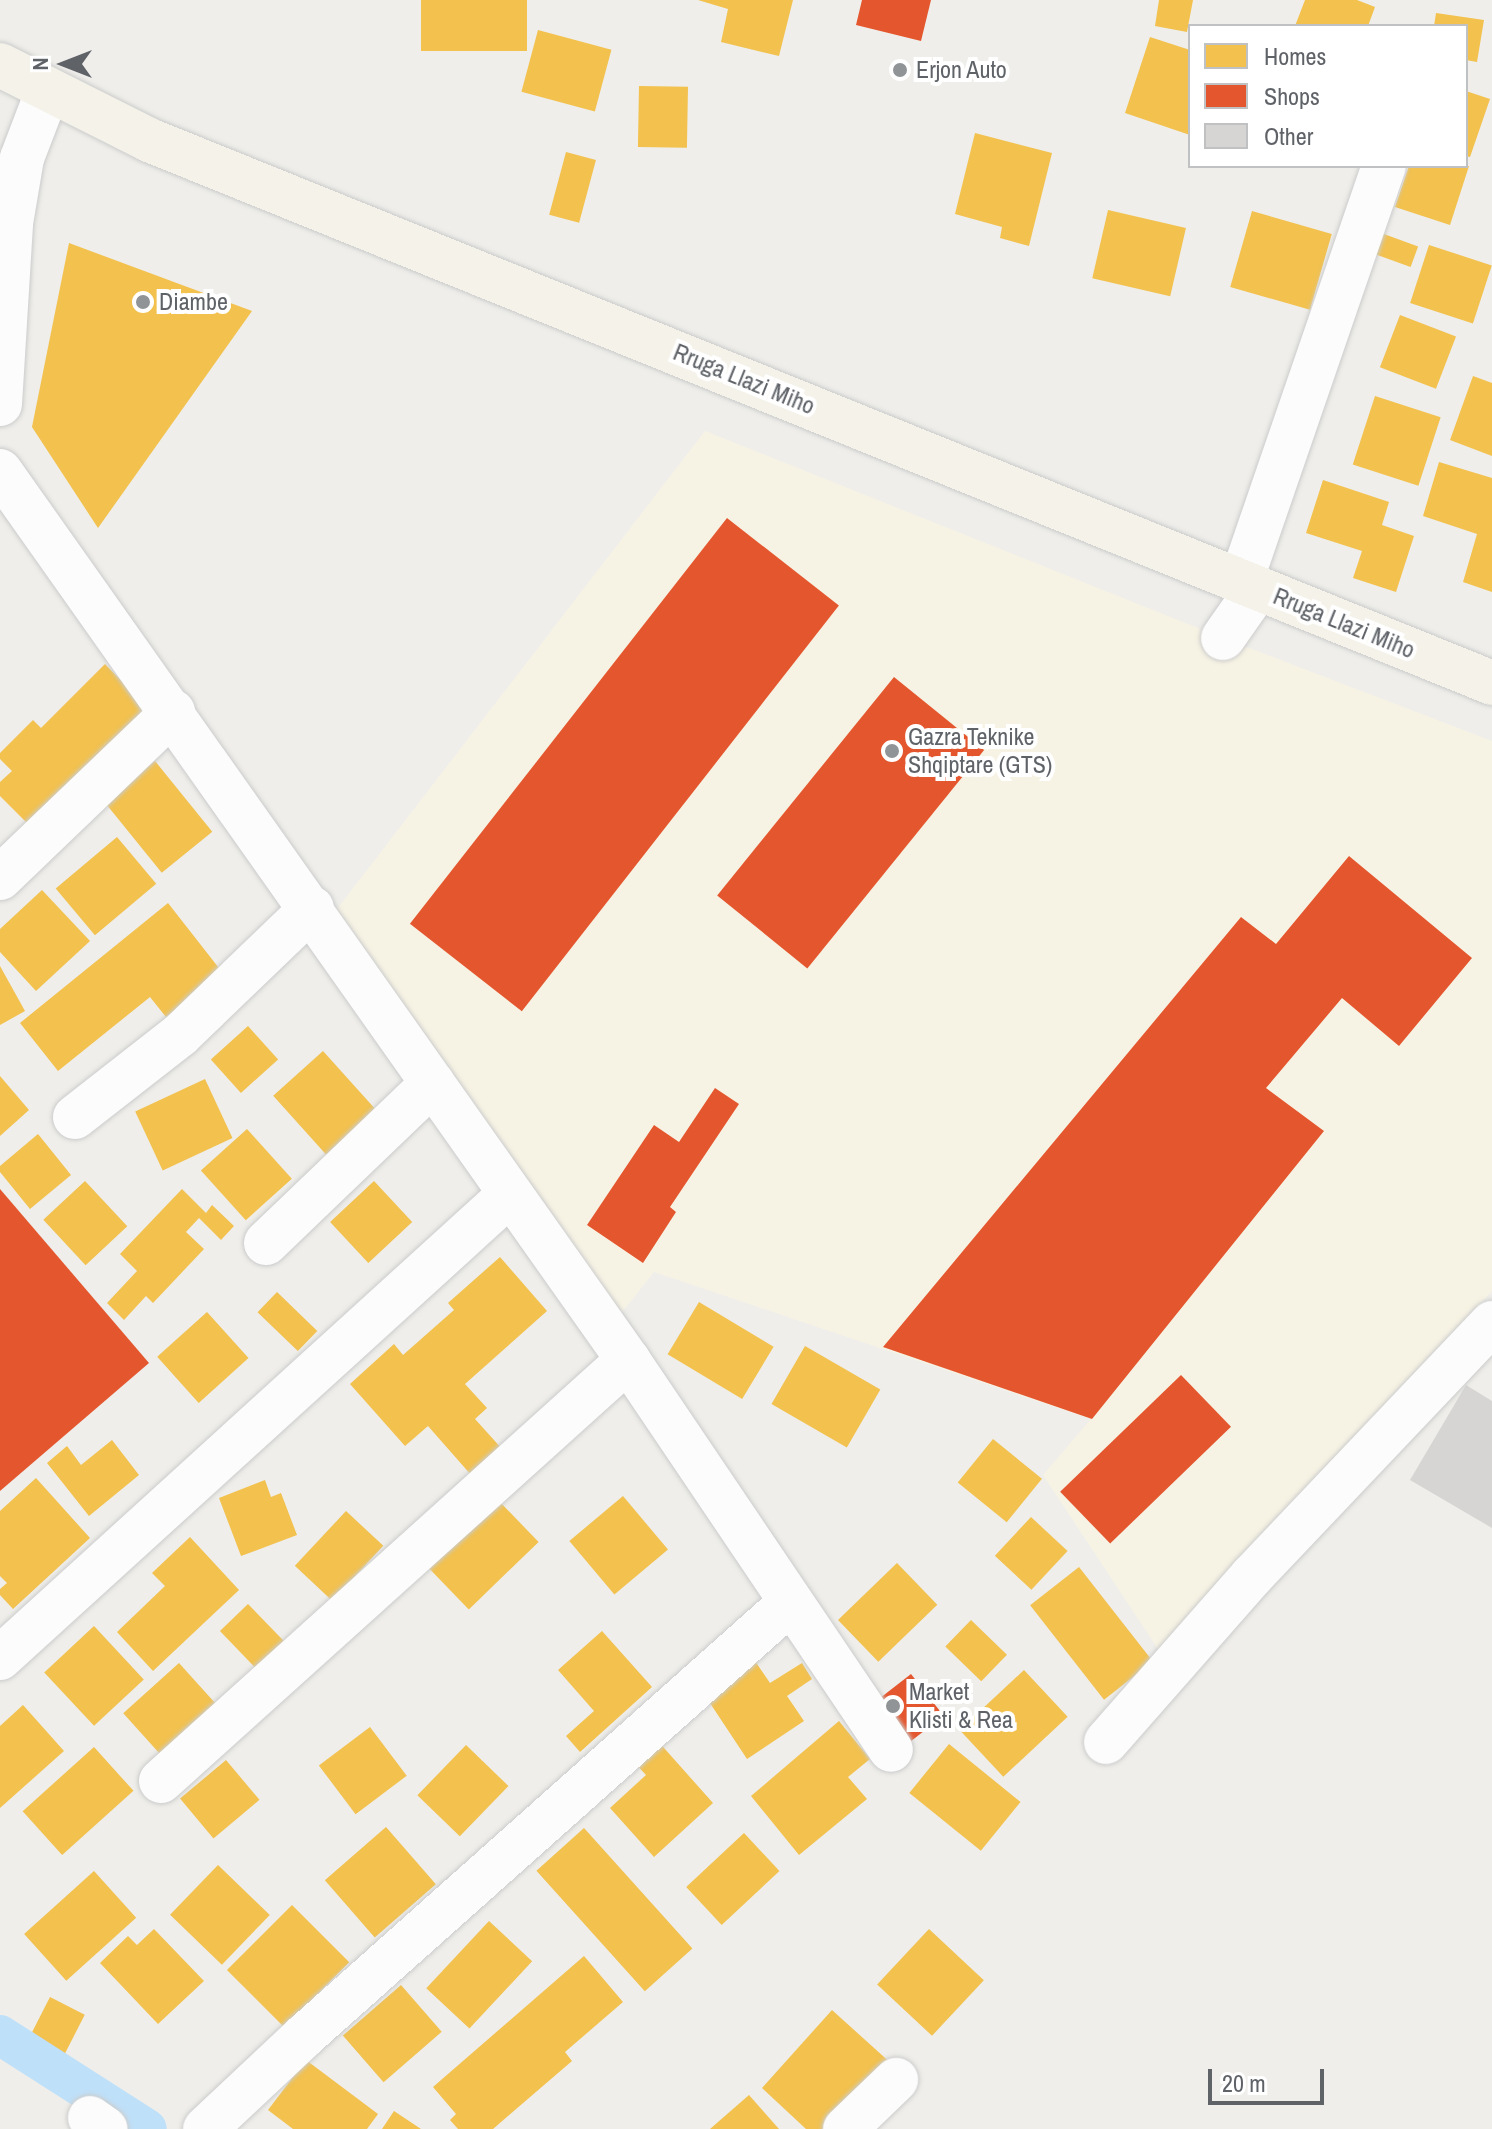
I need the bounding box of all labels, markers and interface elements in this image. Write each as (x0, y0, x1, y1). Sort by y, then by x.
north arrow (24, 24, 104, 104)
legend (1188, 24, 1468, 168)
text: Homes (1264, 40, 1326, 72)
place label: Erjon Auto (916, 56, 1008, 84)
text: N (25, 57, 55, 71)
marker: Erjon Auto (891, 61, 909, 79)
text: Shops (1264, 80, 1320, 112)
text: Other (1264, 120, 1313, 152)
place label: Diambe (159, 288, 228, 316)
marker: Diambe (134, 293, 152, 311)
street label: Rruga Llazi Miho (669, 338, 819, 420)
street label: Rruga Llazi Miho (1269, 582, 1419, 664)
place label: Gazra Teknike Shqiptare (GTS) (908, 723, 1052, 779)
marker: Gazra Teknike Shqiptare (GTS) (883, 742, 901, 760)
place label: Market Klisti & Rea (909, 1678, 1013, 1734)
marker: Market Klisti & Rea (884, 1697, 902, 1715)
scale bar (1212, 2053, 1328, 2103)
text: 20 m (1222, 2067, 1266, 2099)

